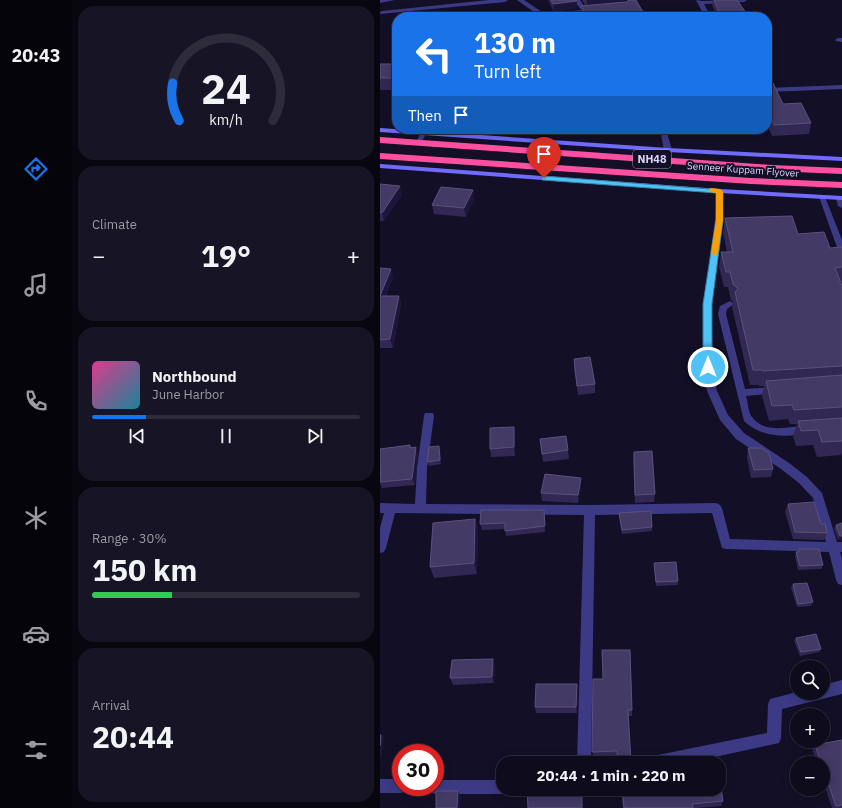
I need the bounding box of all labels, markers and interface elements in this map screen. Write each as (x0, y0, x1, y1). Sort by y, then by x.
text: 130 m (474, 24, 556, 61)
icon: left (408, 28, 460, 80)
text: 20:43 (11, 44, 61, 67)
text: Turn left (474, 60, 542, 83)
text: 24 (201, 61, 251, 115)
icon: arrive (450, 104, 472, 126)
text: Then (408, 106, 442, 125)
text: km/h (209, 110, 243, 129)
pin (527, 137, 561, 178)
icon: arrive (533, 143, 555, 165)
road number: NH48 (633, 150, 671, 168)
icon: directions (22, 155, 50, 183)
street label: Senneer Kuppam Flyover (687, 159, 800, 180)
text: Climate (92, 216, 137, 233)
text: 19° (201, 236, 251, 275)
text: − (92, 241, 105, 270)
text: + (347, 241, 360, 270)
icon: music (22, 271, 50, 299)
position arrow (687, 346, 729, 388)
text: Northbound (152, 367, 237, 386)
text: June Harbor (152, 386, 224, 403)
icon: phone (22, 387, 50, 415)
icon: previous (126, 425, 148, 447)
icon: pause (215, 425, 237, 447)
icon: next (304, 425, 326, 447)
icon: climate (22, 504, 50, 532)
text: Range · 30% (92, 530, 166, 547)
text: 150 km (92, 550, 197, 589)
icon: car (22, 620, 50, 648)
map controls (790, 660, 830, 796)
button: search (790, 660, 830, 700)
text: Arrival (92, 697, 130, 714)
button: + (790, 708, 830, 748)
text: 20:44 (92, 717, 174, 756)
icon: filters (22, 736, 50, 764)
speed limit sign: 30 (392, 744, 444, 796)
button: − (790, 756, 830, 796)
text: 20:44 · 1 min · 220 m (537, 766, 685, 785)

